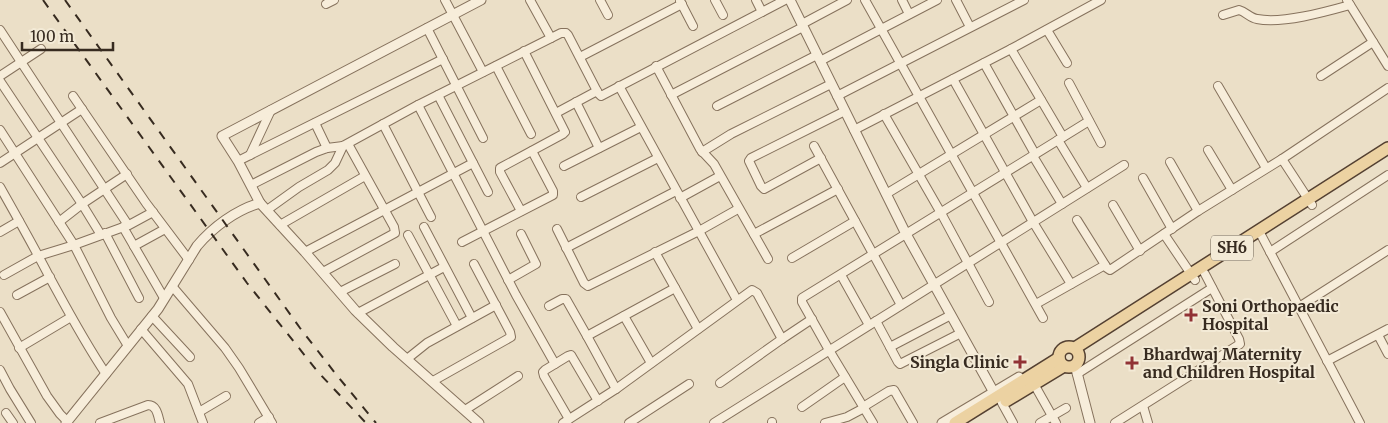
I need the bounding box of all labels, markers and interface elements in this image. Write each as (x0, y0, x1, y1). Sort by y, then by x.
scale bar (22, 20, 114, 52)
text: 100 m (30, 27, 74, 46)
road number: SH6 (1211, 236, 1253, 260)
place label: Soni Orthopaedic Hospital (1202, 296, 1339, 334)
marker: Soni Orthopaedic Hospital (1184, 308, 1198, 322)
place label: Bhardwaj Maternity and Children Hospital (1143, 344, 1315, 382)
place label: Singla Clinic (910, 352, 1009, 372)
marker: Singla Clinic (1013, 355, 1027, 369)
marker: Bhardwaj Maternity and Children Hospital (1125, 356, 1139, 370)

